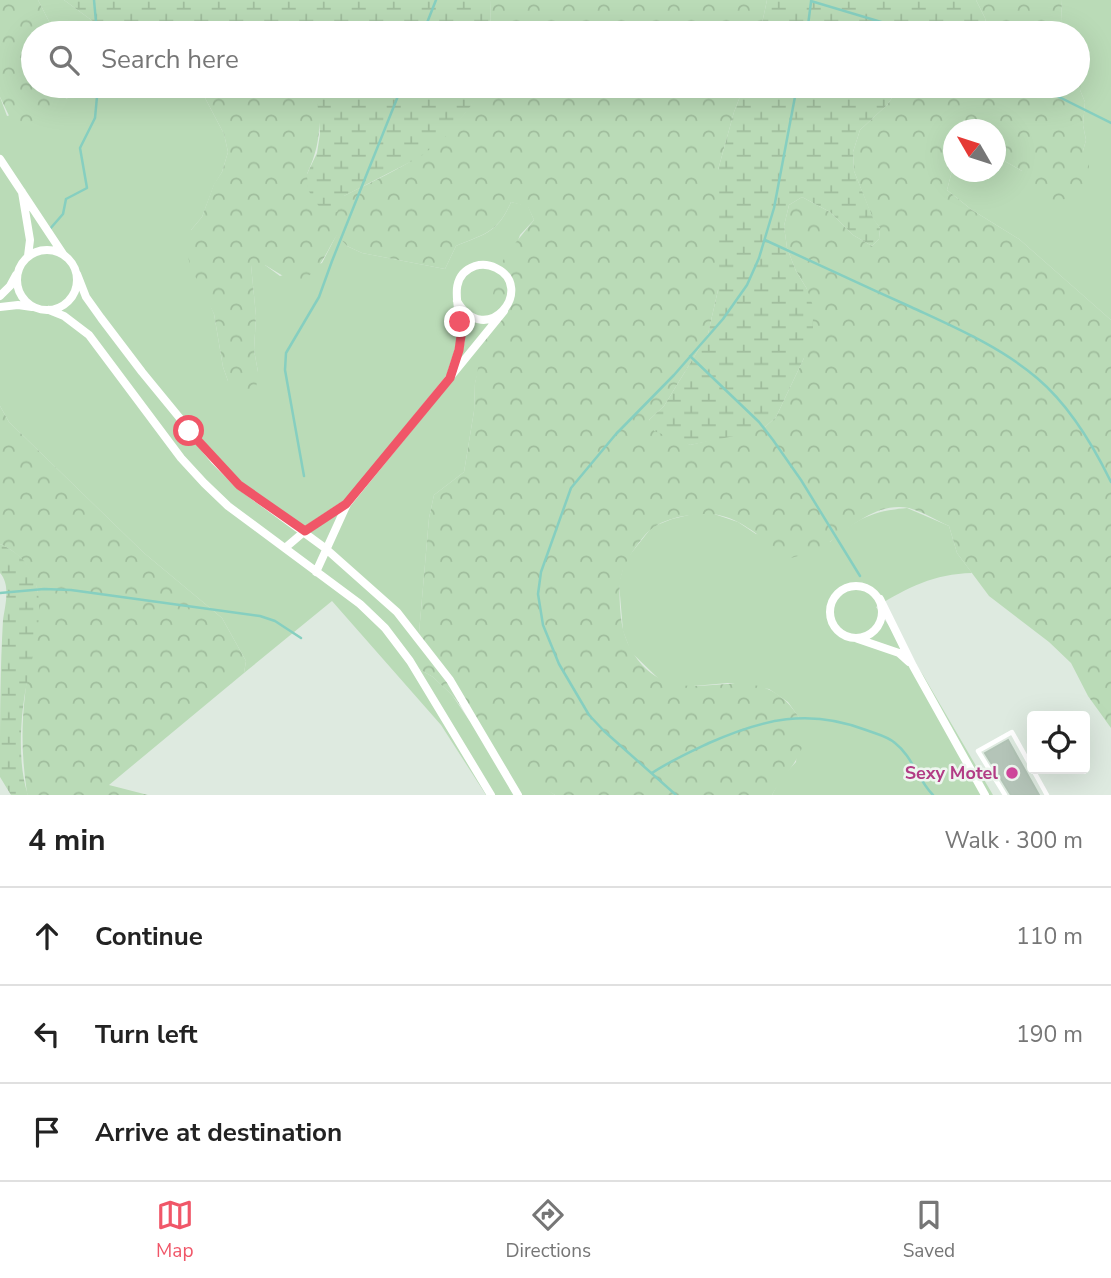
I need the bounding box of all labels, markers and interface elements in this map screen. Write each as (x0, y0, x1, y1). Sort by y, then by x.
search box (21, 21, 1090, 98)
icon: search (45, 41, 83, 79)
text: Search here (101, 42, 239, 77)
north arrow (943, 119, 1006, 182)
route end (444, 306, 475, 337)
route start (173, 415, 204, 446)
map controls (1027, 711, 1090, 774)
button: locate (1027, 711, 1090, 774)
place label: Sexy Motel (905, 761, 998, 785)
marker: Sexy Motel (1004, 765, 1020, 781)
text: 4 min (28, 820, 106, 861)
text: Walk · 300 m (944, 825, 1083, 856)
icon: ahead (28, 917, 66, 955)
text: Continue (95, 919, 203, 954)
text: 110 m (1016, 921, 1083, 952)
icon: left (28, 1015, 66, 1053)
text: Turn left (95, 1017, 198, 1052)
text: 190 m (1016, 1019, 1083, 1050)
icon: arrive (28, 1113, 66, 1151)
text: Arrive at destination (95, 1115, 342, 1150)
tab: Map (156, 1196, 194, 1264)
tab: Directions (505, 1196, 591, 1264)
tab: Saved (903, 1196, 955, 1264)

